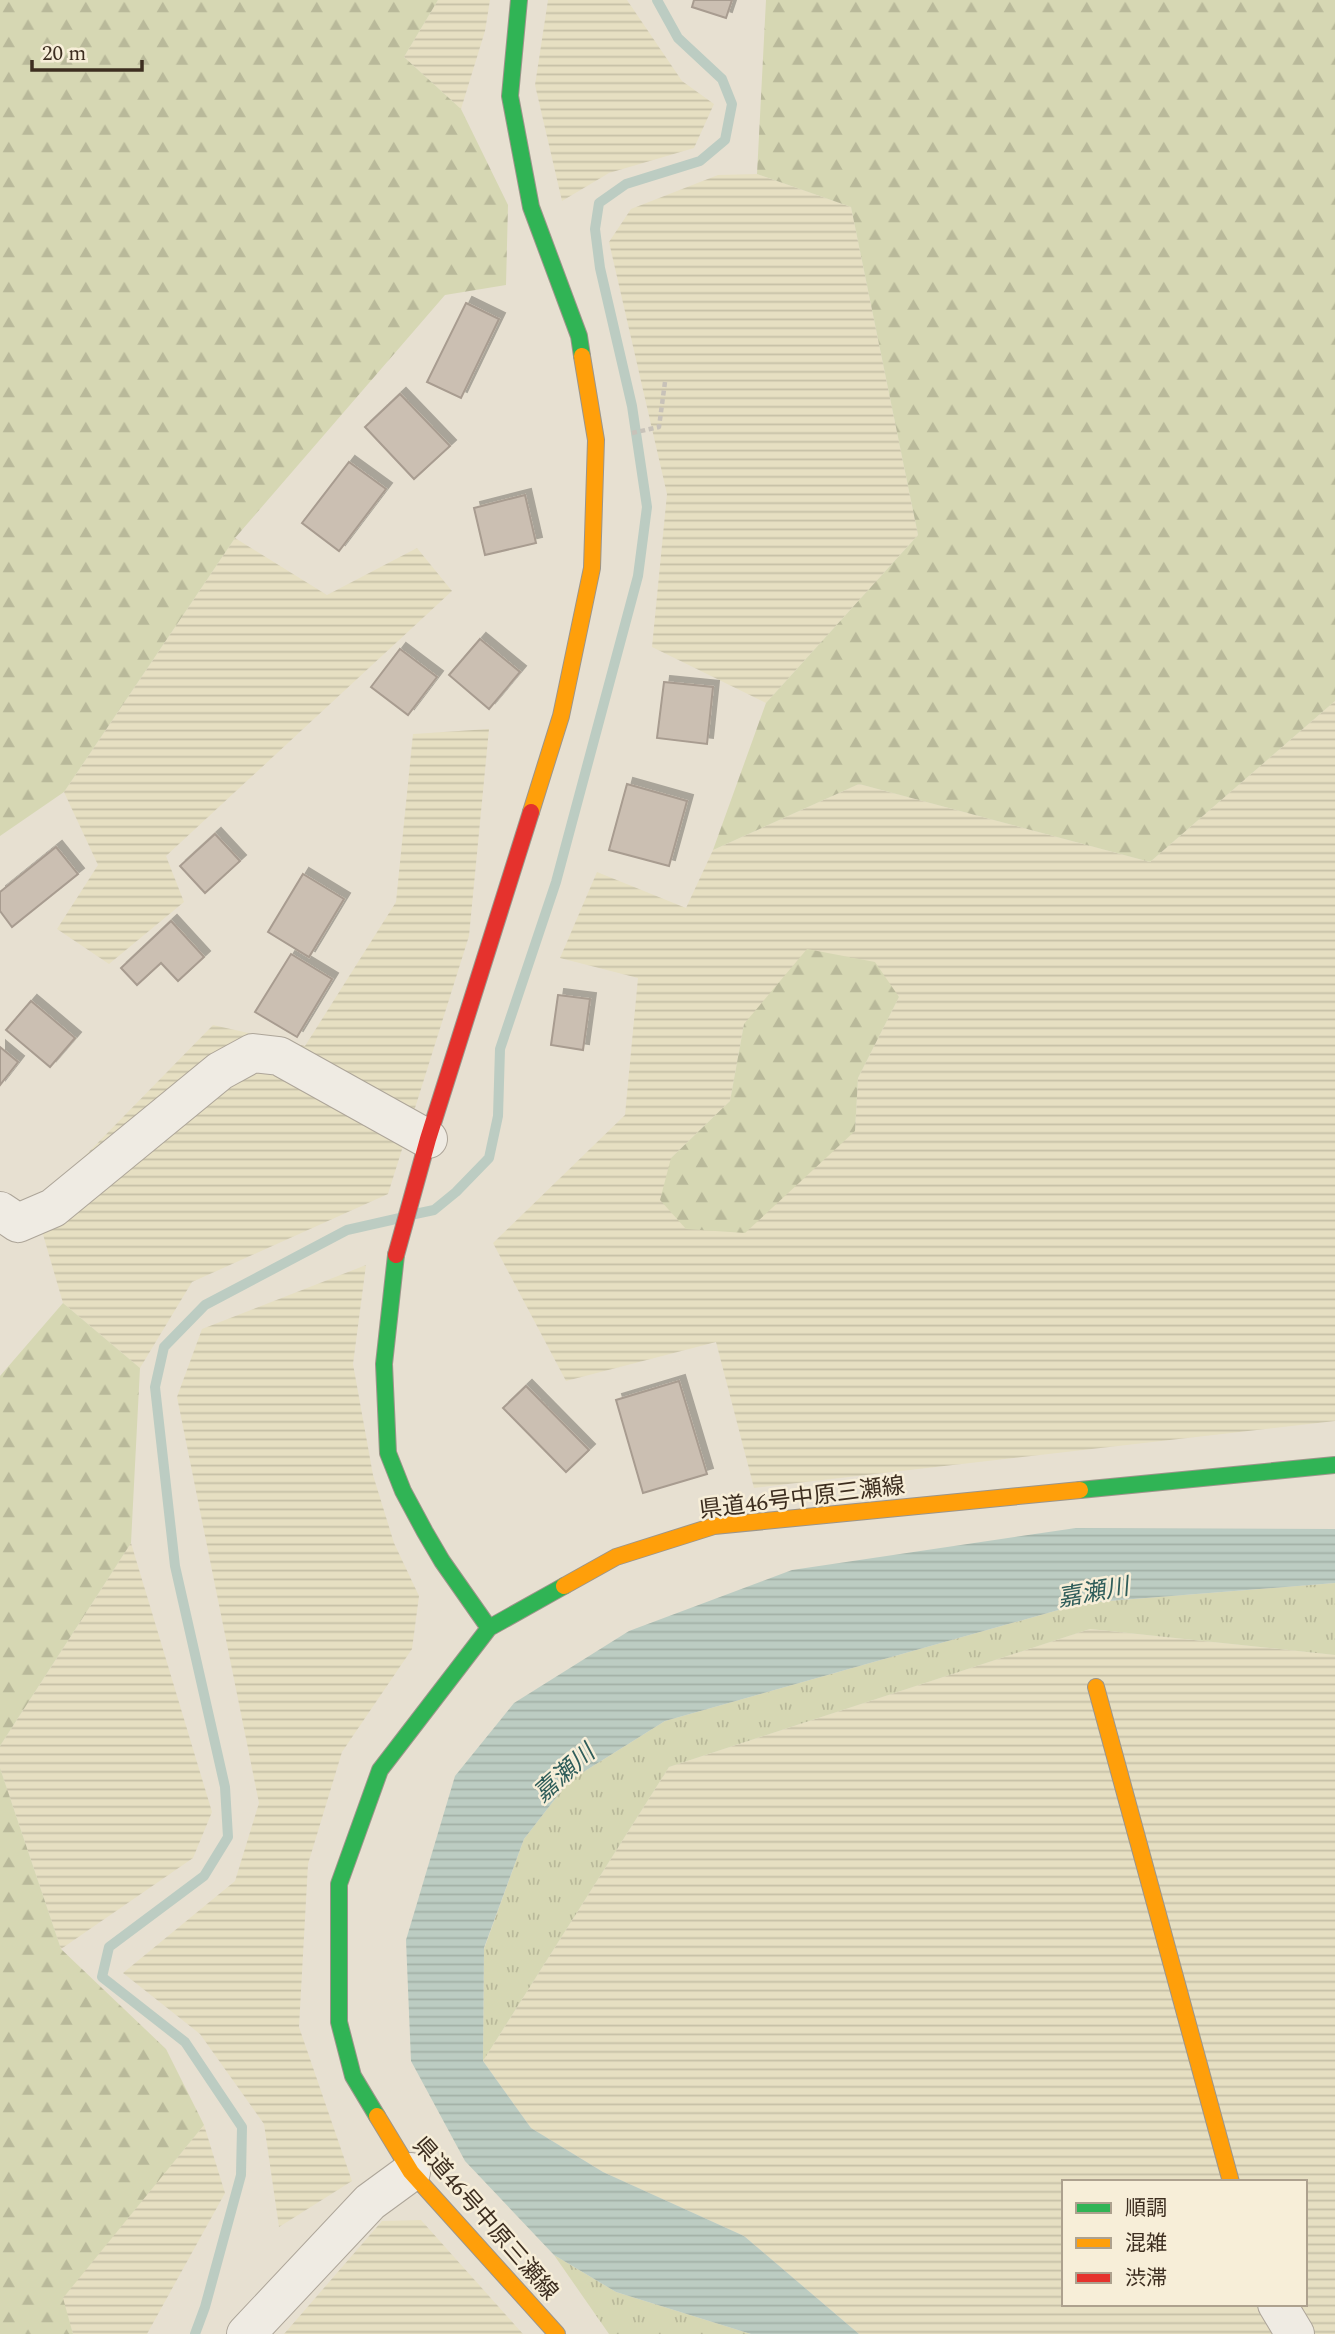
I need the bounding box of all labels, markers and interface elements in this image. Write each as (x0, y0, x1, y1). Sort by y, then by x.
scale bar (32, 28, 142, 72)
text: 20 m (42, 38, 86, 70)
street label: 県道46号中原三瀬線 (697, 1469, 907, 1528)
water label: 嘉瀬川 (1055, 1568, 1135, 1617)
water label: 嘉瀬川 (526, 1734, 606, 1811)
street label: 県道46号中原三瀬線 (404, 2129, 566, 2309)
legend (1062, 2180, 1307, 2306)
text: 順調 (1125, 2193, 1167, 2225)
text: 混雑 (1125, 2228, 1167, 2260)
text: 渋滞 (1125, 2263, 1167, 2295)

